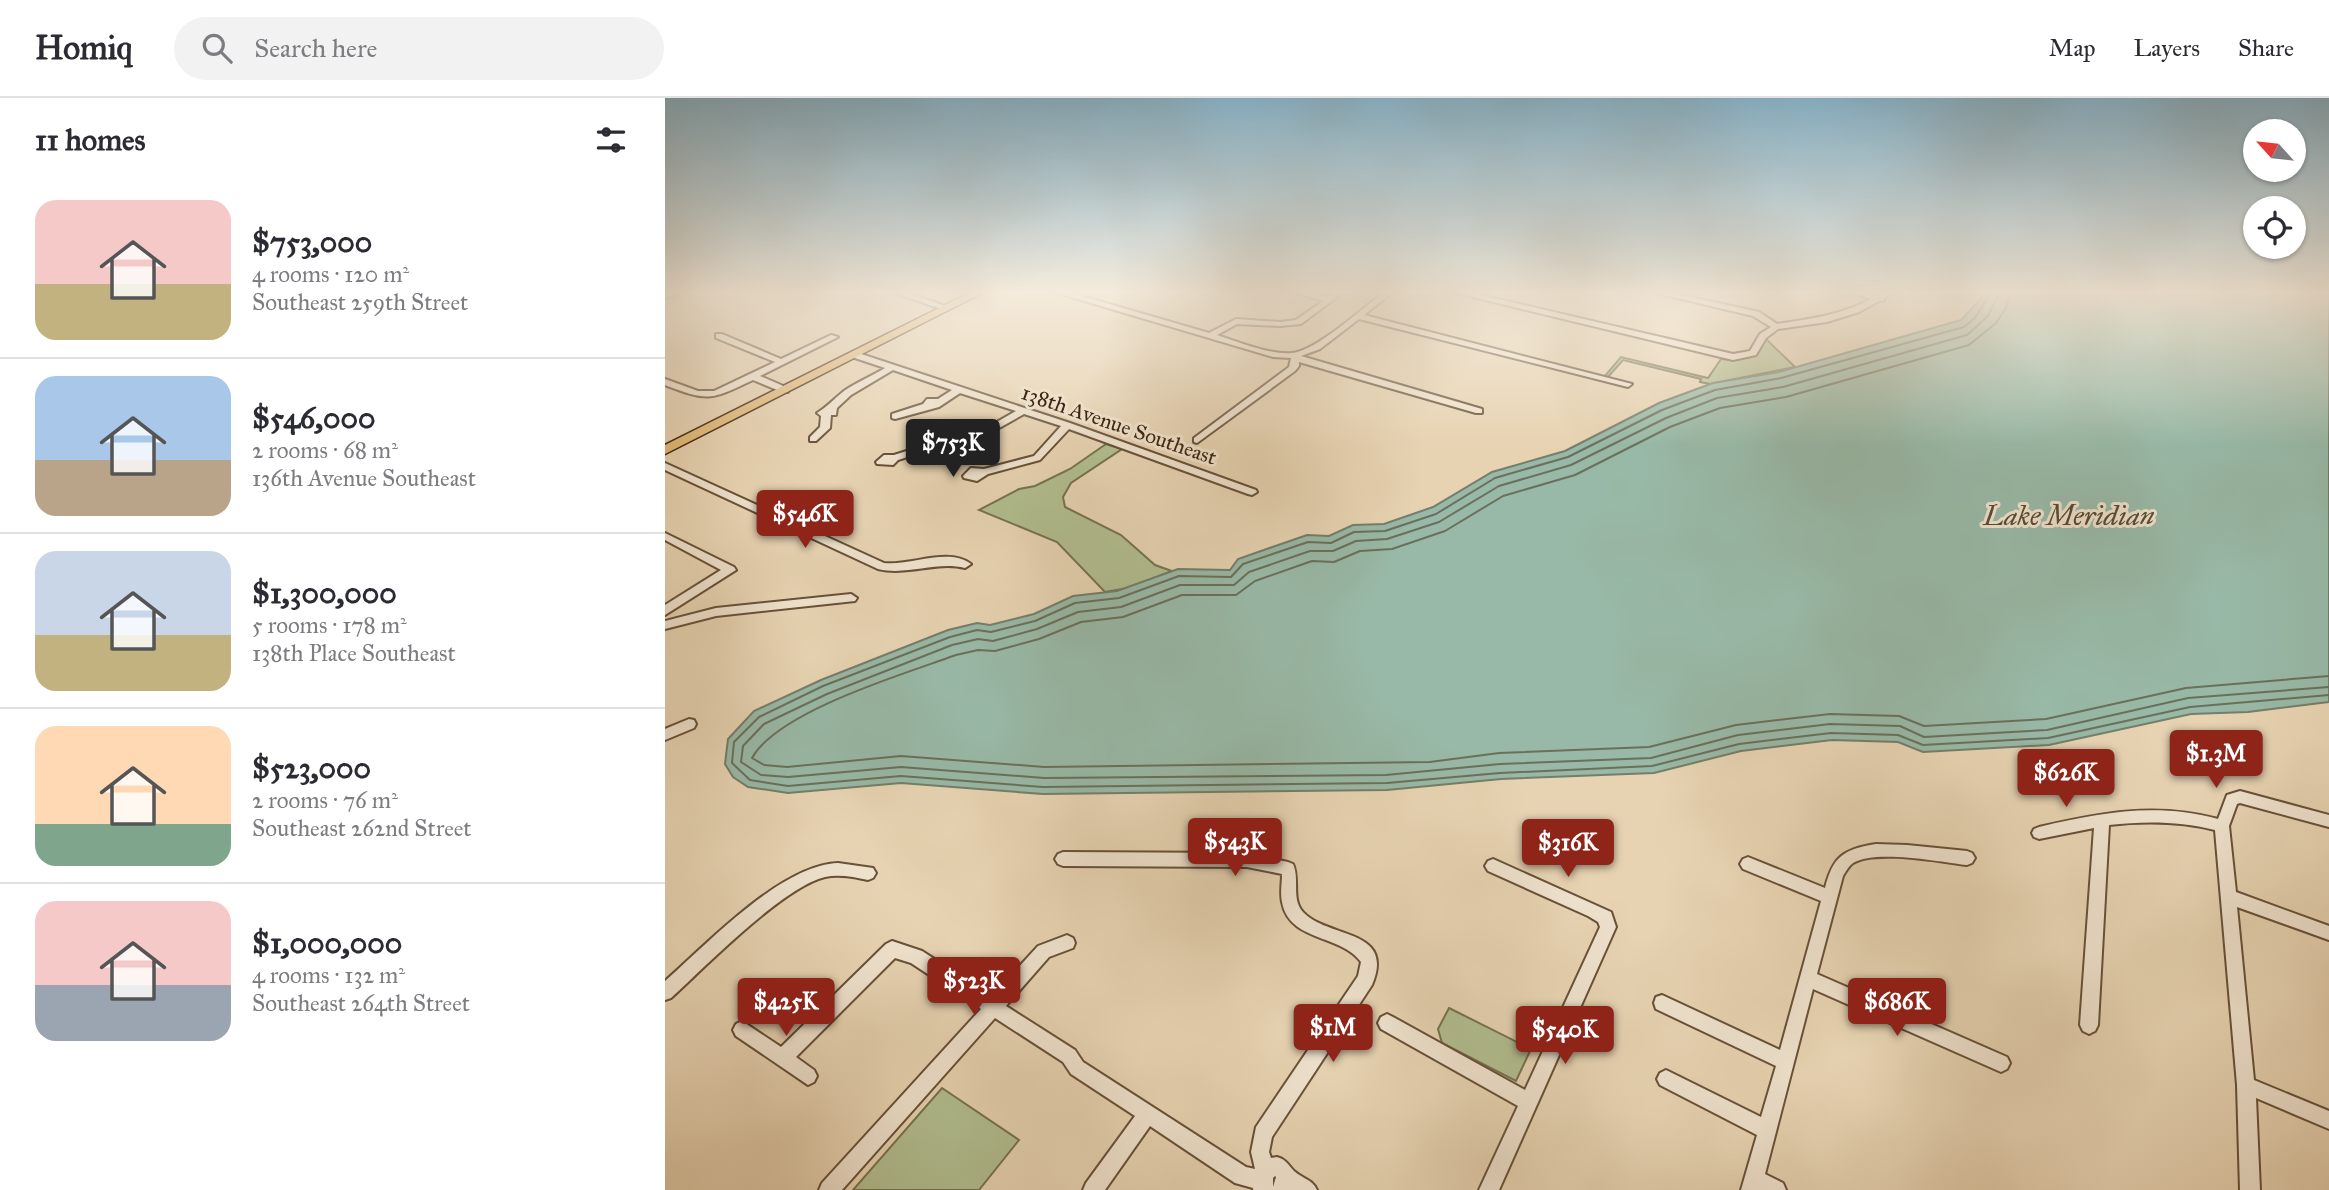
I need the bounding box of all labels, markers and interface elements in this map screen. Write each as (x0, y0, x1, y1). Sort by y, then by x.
search box (174, 17, 664, 80)
text: Homiq (35, 28, 132, 68)
icon: search (198, 29, 236, 67)
text: Search here (254, 32, 377, 64)
text: Map (2049, 33, 2096, 63)
text: Layers (2134, 33, 2200, 63)
text: Share (2238, 33, 2294, 63)
north arrow (2243, 119, 2307, 182)
map controls (2243, 119, 2306, 259)
icon: filters (592, 121, 630, 159)
text: 11 homes (35, 122, 146, 158)
button: locate (2243, 196, 2306, 259)
text: $753,000 (252, 224, 372, 260)
icon: home (91, 228, 175, 312)
text: 4 rooms · 120 m² (252, 260, 409, 288)
text: Southeast 259th Street (252, 288, 468, 316)
street label: 138th Avenue Southeast (1018, 379, 1221, 471)
text: $546,000 (252, 400, 375, 436)
icon: home (91, 404, 175, 488)
pin: $753K (904, 420, 1002, 479)
text: $753K (922, 428, 984, 456)
text: 2 rooms · 68 m² (252, 436, 398, 464)
text: 136th Avenue Southeast (252, 464, 476, 492)
pin: $546K (756, 490, 854, 550)
water label: Lake Meridian (1982, 498, 2155, 533)
text: $546K (773, 499, 837, 527)
text: $1,300,000 (252, 575, 397, 611)
icon: home (91, 579, 175, 663)
text: 5 rooms · 178 m² (252, 611, 407, 639)
text: 138th Place Southeast (252, 639, 456, 667)
pin: $1.3M (2167, 730, 2265, 790)
text: $1.3M (2186, 739, 2246, 767)
text: $523,000 (252, 750, 371, 786)
pin: $626K (2017, 750, 2115, 809)
icon: home (91, 754, 175, 838)
text: $626K (2033, 758, 2099, 786)
text: 2 rooms · 76 m² (252, 786, 398, 814)
text: Southeast 262nd Street (252, 814, 471, 842)
pin: $543K (1186, 818, 1284, 878)
pin: $316K (1519, 820, 1617, 879)
text: $543K (1204, 827, 1266, 855)
text: $316K (1538, 828, 1598, 856)
text: $1,000,000 (252, 925, 402, 961)
icon: home (91, 929, 175, 1013)
pin: $523K (925, 958, 1023, 1017)
text: 4 rooms · 132 m² (252, 961, 405, 989)
text: $523K (943, 966, 1005, 994)
pin: $425K (737, 978, 835, 1038)
pin: $686K (1848, 978, 1946, 1038)
text: $425K (754, 987, 818, 1015)
text: $686K (1864, 987, 1930, 1015)
text: Southeast 264th Street (252, 989, 470, 1017)
pin: $1M (1299, 1004, 1367, 1064)
pin: $540K (1516, 1006, 1614, 1066)
text: $1M (1310, 1013, 1356, 1041)
text: $540K (1532, 1015, 1598, 1043)

